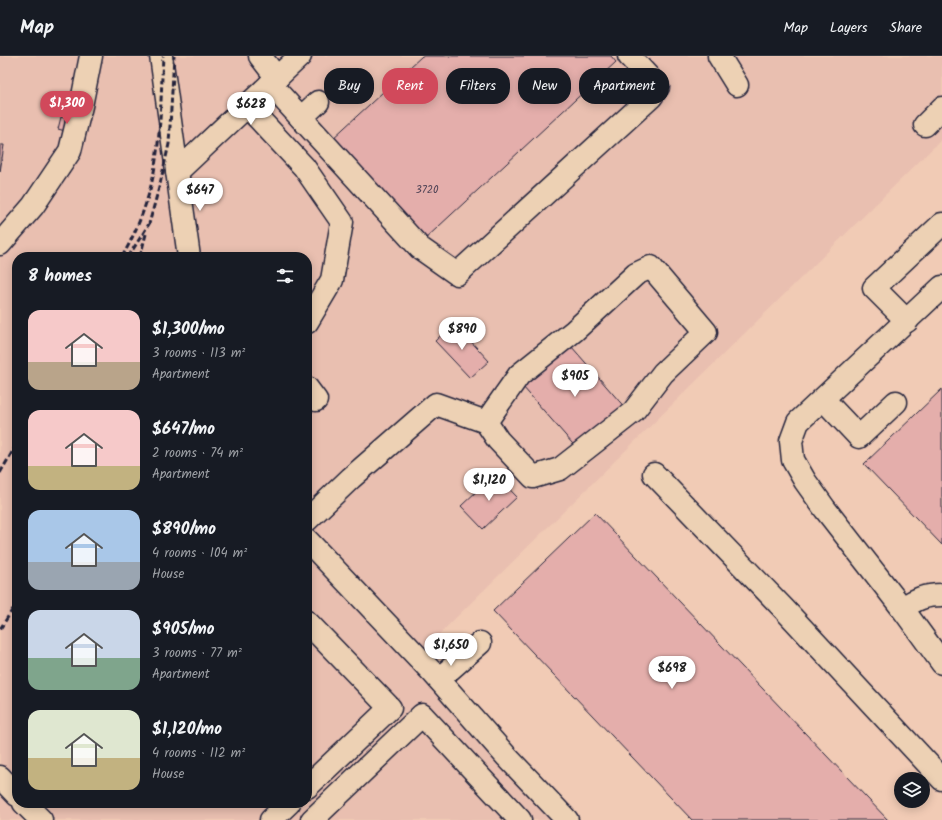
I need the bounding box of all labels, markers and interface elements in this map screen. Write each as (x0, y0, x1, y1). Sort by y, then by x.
text: Map (20, 13, 54, 43)
text: Map (784, 17, 808, 39)
text: Layers (830, 17, 868, 39)
text: Share (890, 17, 922, 39)
chip: Buy (324, 68, 374, 104)
chip: Rent (382, 68, 438, 104)
chip: Filters (446, 68, 510, 104)
chip: New (518, 68, 571, 104)
chip: Apartment (579, 68, 669, 104)
pin: $1,300 (34, 91, 100, 125)
pin: $628 (227, 92, 275, 126)
text: $1,300 (49, 93, 85, 114)
text: $628 (236, 94, 266, 115)
pin: $647 (176, 178, 224, 212)
text: $647 (186, 180, 214, 201)
house number: 3720 (415, 181, 439, 199)
text: 8 homes (28, 263, 92, 290)
icon: filters (274, 265, 296, 287)
text: $1,300/mo (152, 316, 225, 343)
pin: $890 (438, 317, 486, 351)
text: $890 (448, 319, 476, 340)
icon: home (60, 326, 108, 374)
text: 3 rooms · 113 m² (152, 343, 245, 364)
text: Apartment (152, 364, 210, 385)
pin: $905 (551, 364, 599, 398)
text: $905 (561, 366, 589, 387)
text: $647/mo (152, 416, 215, 443)
icon: home (60, 426, 108, 474)
text: 2 rooms · 74 m² (152, 443, 243, 464)
text: Apartment (152, 464, 210, 485)
pin: $1,120 (456, 468, 522, 502)
text: $1,120 (472, 470, 506, 491)
text: $890/mo (152, 516, 216, 543)
icon: home (60, 526, 108, 574)
text: 4 rooms · 104 m² (152, 543, 247, 564)
text: House (152, 564, 184, 585)
text: $905/mo (152, 616, 214, 643)
icon: home (60, 626, 108, 674)
pin: $1,650 (418, 633, 484, 667)
text: $1,650 (433, 635, 469, 656)
text: 3 rooms · 77 m² (152, 643, 242, 664)
pin: $698 (648, 656, 696, 690)
text: $698 (658, 658, 687, 679)
text: Apartment (152, 664, 210, 685)
text: $1,120/mo (152, 716, 222, 743)
icon: home (60, 726, 108, 774)
text: 4 rooms · 112 m² (152, 743, 245, 764)
text: House (152, 764, 184, 785)
map controls (894, 772, 930, 808)
button: layers (894, 772, 930, 808)

